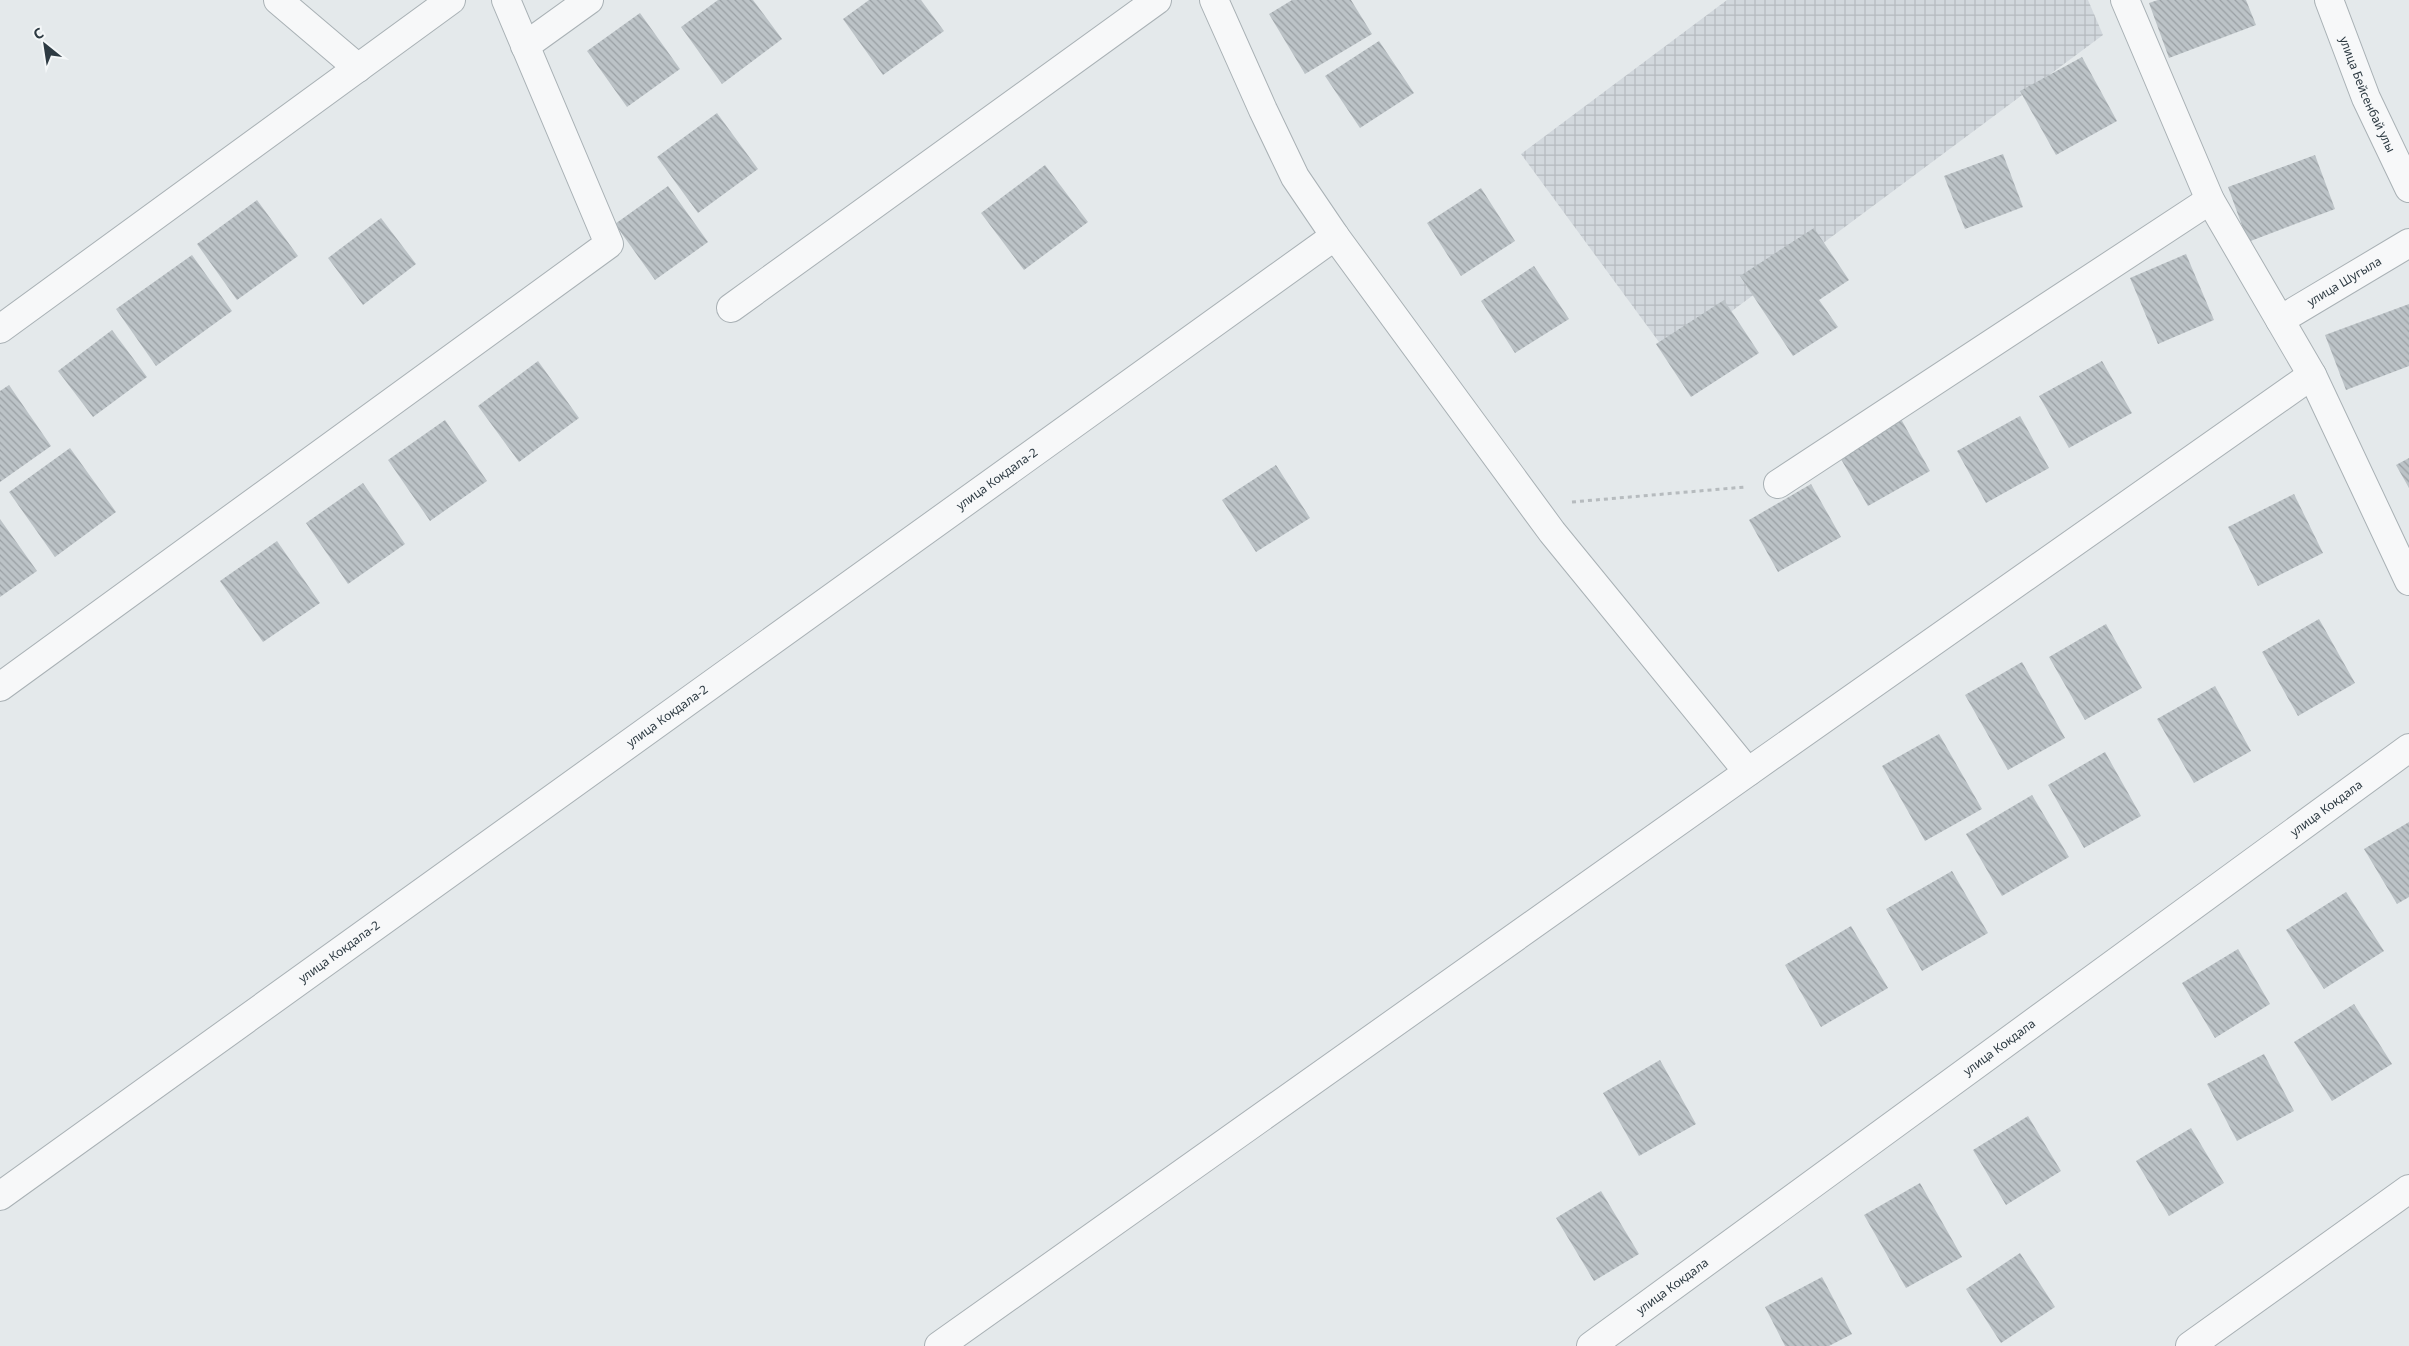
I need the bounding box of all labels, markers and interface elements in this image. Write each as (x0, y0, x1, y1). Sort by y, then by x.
north arrow (20, 20, 70, 70)
text: С (30, 23, 47, 44)
street label: улица Бейсенбай улы (2336, 34, 2400, 155)
street label: улица Шугыла (2304, 252, 2384, 310)
street label: улица Кокдала-2 (953, 444, 1041, 514)
street label: улица Кокдала-2 (623, 681, 711, 751)
street label: улица Кокдала (2287, 776, 2366, 840)
street label: улица Кокдала-2 (295, 916, 383, 987)
street label: улица Кокдала (1960, 1015, 2039, 1079)
street label: улица Кокдала (1633, 1254, 1712, 1318)

